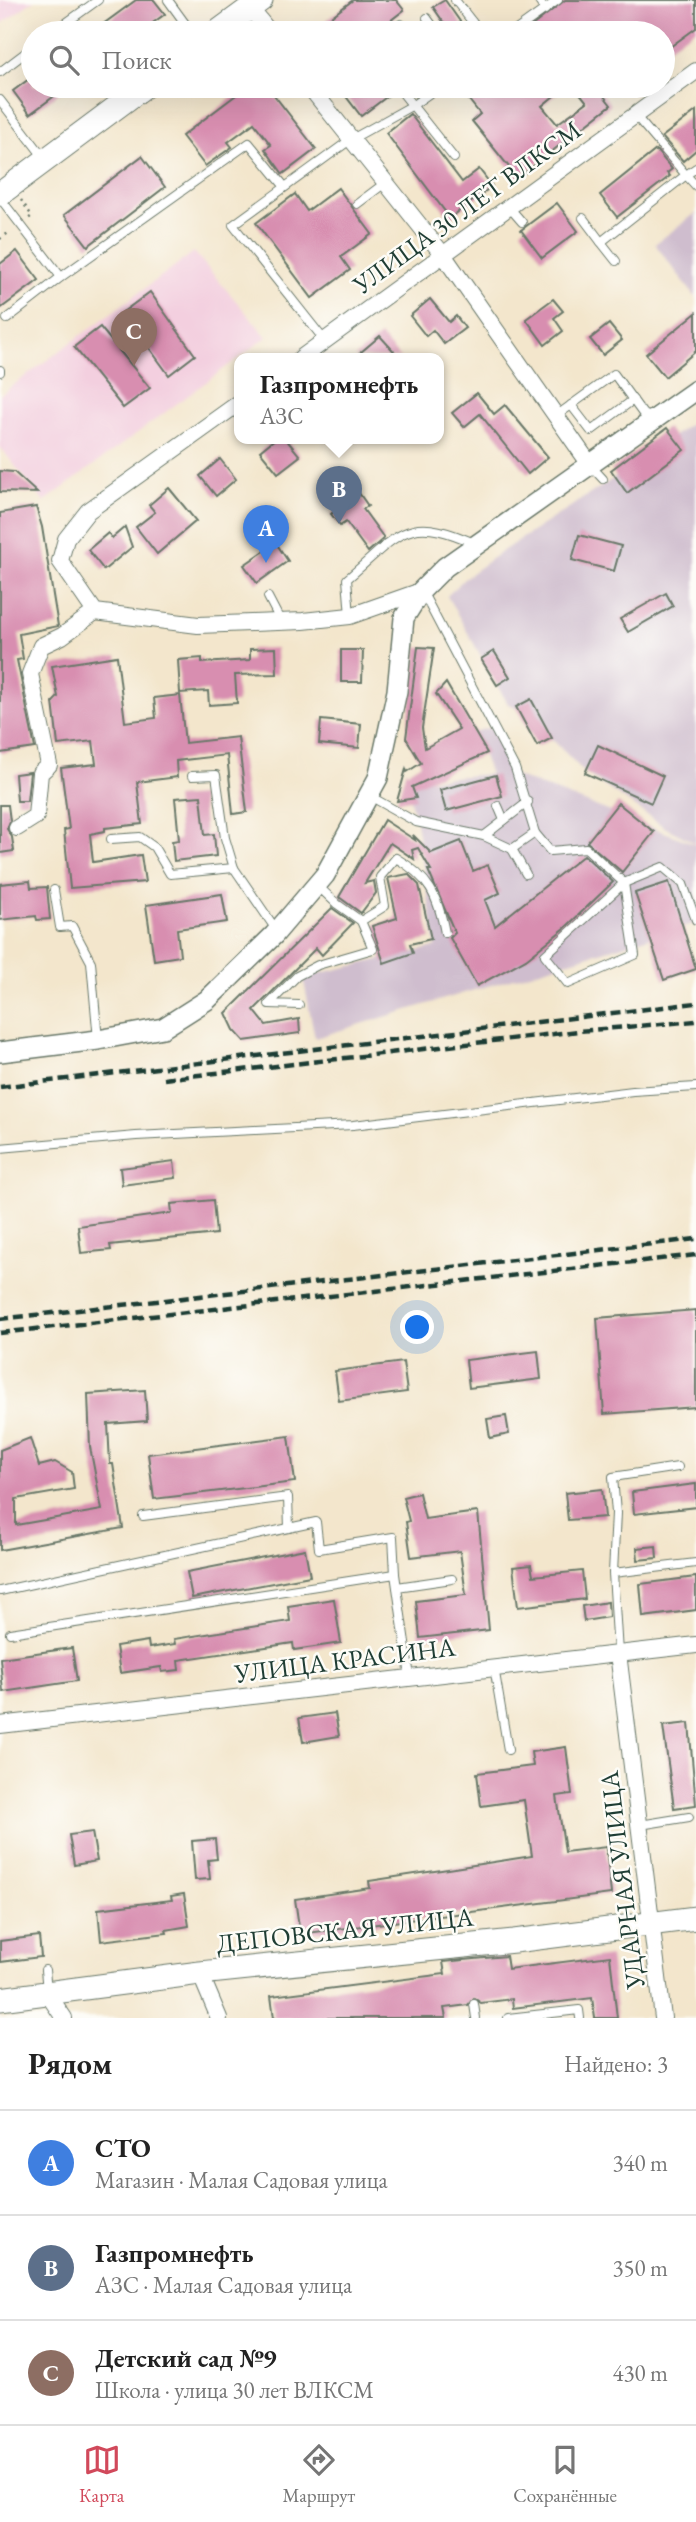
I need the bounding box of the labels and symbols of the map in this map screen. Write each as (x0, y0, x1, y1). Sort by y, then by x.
street label: УЛИЦА 30 ЛЕТ ВЛКСМ (345, 113, 588, 302)
pin: C (111, 308, 157, 366)
pin: B (316, 466, 362, 524)
pin: A (243, 505, 289, 563)
your location (400, 1310, 434, 1344)
street label: УЛИЦА КРАСИНА (232, 1629, 458, 1691)
street label: УДАРНАЯ УЛИЦА (592, 1768, 652, 1992)
street label: ДЕПОВСКАЯ УЛИЦА (215, 1899, 476, 1960)

